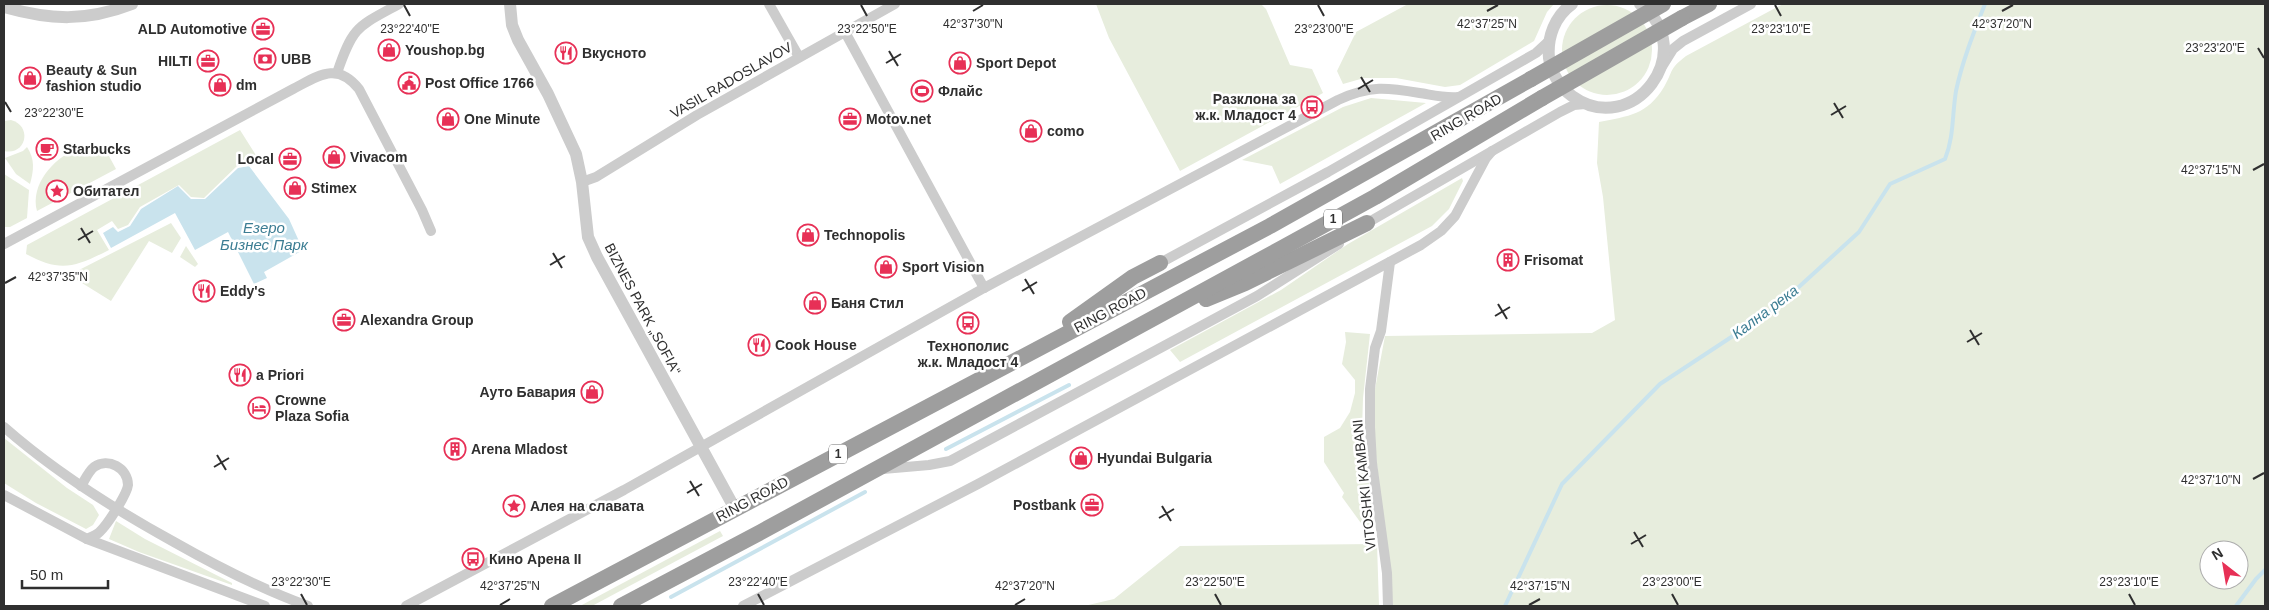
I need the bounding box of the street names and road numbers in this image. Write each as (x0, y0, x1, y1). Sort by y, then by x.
street label: VASIL RADOSLAVOV (667, 38, 795, 121)
street label: RING ROAD (1428, 90, 1504, 144)
road number: 1 (1324, 210, 1342, 228)
street label: BIZNES PARK „SOFIA“ (601, 240, 685, 378)
street label: RING ROAD (1071, 284, 1149, 336)
street label: VITOSHKI KAMBANI (1349, 419, 1379, 551)
road number: 1 (829, 444, 847, 464)
street label: RING ROAD (713, 473, 791, 525)

